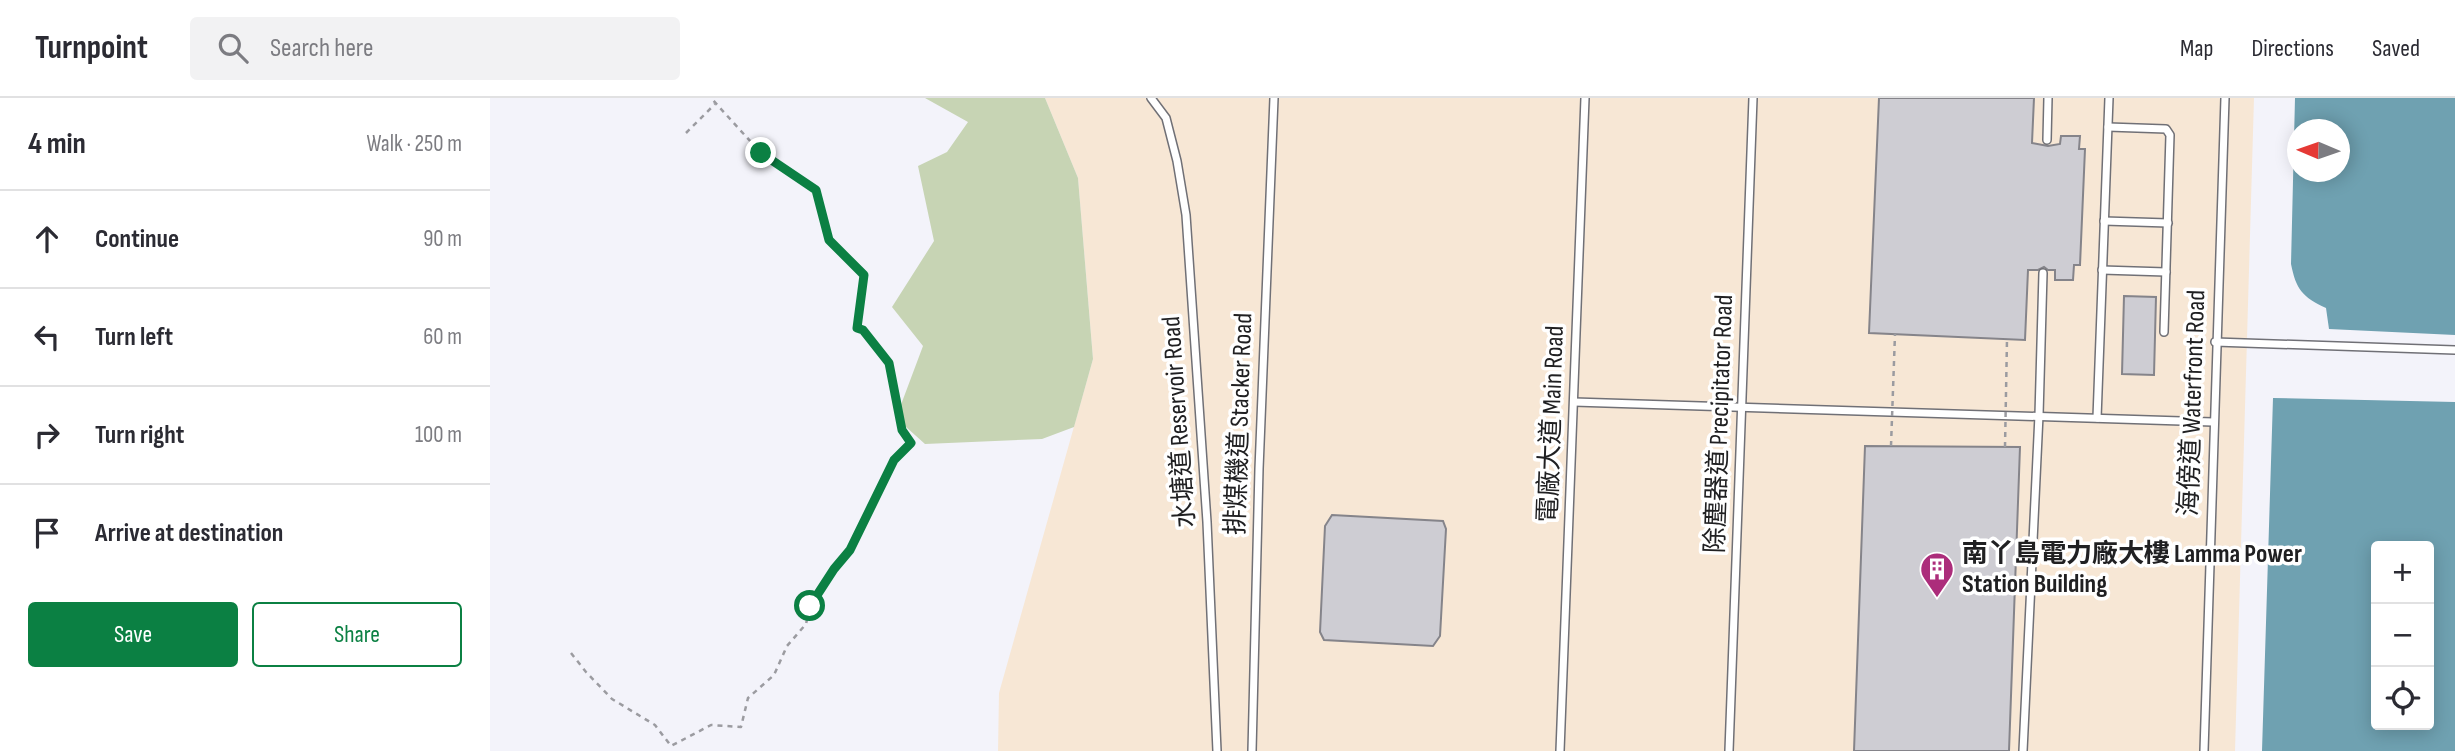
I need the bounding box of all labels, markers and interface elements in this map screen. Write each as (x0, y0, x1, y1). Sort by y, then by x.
search box (190, 17, 680, 80)
text: Turnpoint (35, 28, 148, 68)
icon: search (214, 29, 252, 67)
text: Search here (270, 33, 373, 64)
text: Map (2180, 34, 2213, 63)
text: Directions (2251, 34, 2334, 63)
text: Saved (2372, 34, 2420, 63)
north arrow (2287, 119, 2350, 182)
text: 4 min (28, 126, 86, 162)
text: Walk · 250 m (366, 130, 462, 158)
route end (745, 137, 776, 168)
icon: ahead (28, 220, 66, 258)
text: Continue (95, 224, 179, 255)
text: 90 m (423, 225, 462, 253)
street label: 海傍道 Waterfront Road (2174, 289, 2212, 517)
street label: 除塵器道 Precipitator Road (1700, 294, 1740, 554)
street label: 排煤機道 Stacker Road (1221, 312, 1259, 536)
street label: 水塘道 Reservoir Road (1156, 315, 1202, 529)
icon: left (28, 318, 66, 356)
text: Turn left (95, 322, 173, 353)
text: 60 m (423, 323, 462, 351)
street label: 電廠大道 Main Road (1533, 325, 1571, 523)
icon: right (28, 416, 66, 454)
text: Turn right (95, 420, 184, 451)
text: 100 m (415, 421, 462, 449)
icon: arrive (28, 514, 66, 552)
text: Arrive at destination (95, 518, 283, 549)
place label: 南丫島電力廠大樓 Lamma Power Station Building (1962, 539, 2302, 600)
map controls (2371, 541, 2434, 730)
button: + (2371, 541, 2434, 604)
building icon: 南丫島電力廠大樓 Lamma Power Station Building (1918, 550, 1956, 599)
route start (794, 590, 825, 621)
button: Save (28, 602, 238, 667)
button: Share (252, 602, 462, 667)
button: − (2371, 604, 2434, 667)
button: locate (2371, 667, 2434, 730)

